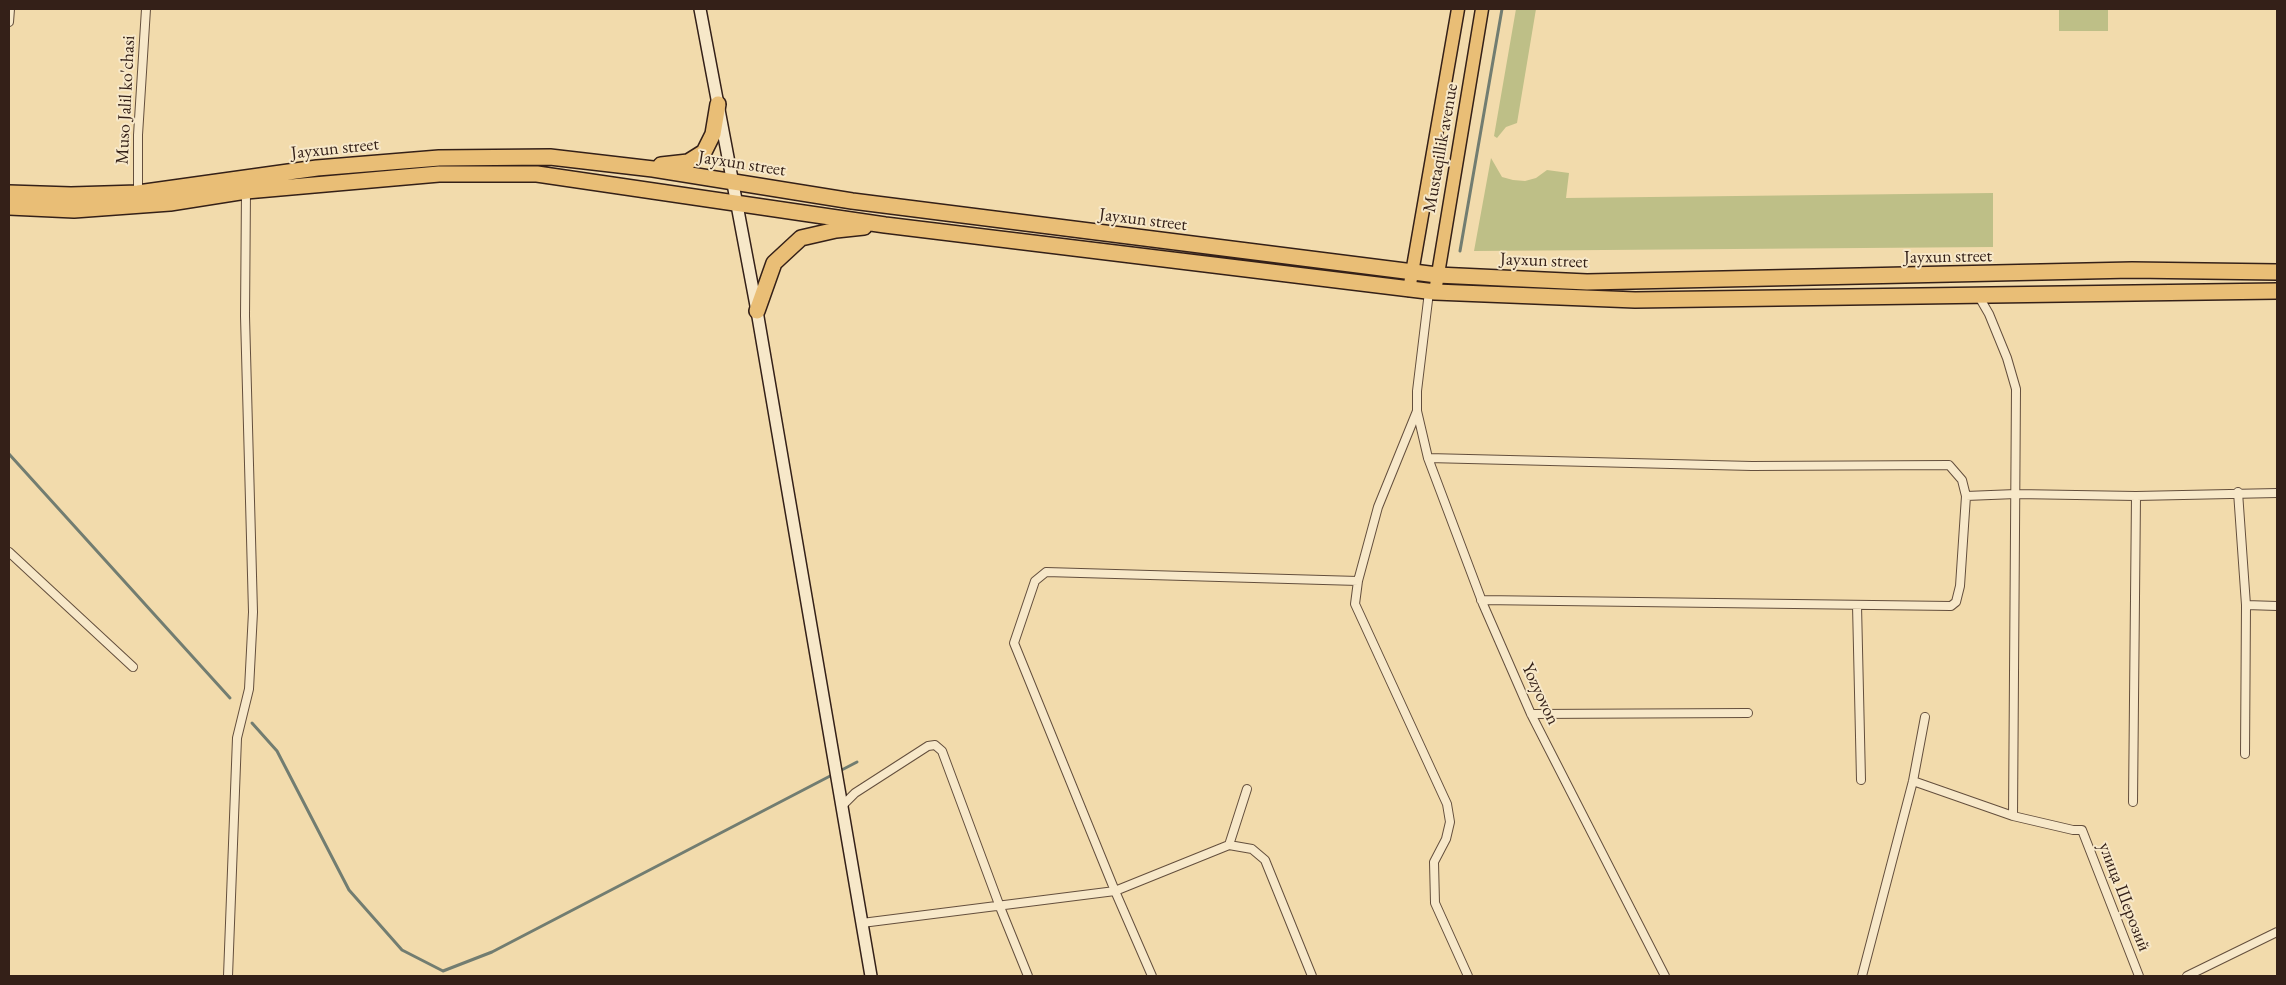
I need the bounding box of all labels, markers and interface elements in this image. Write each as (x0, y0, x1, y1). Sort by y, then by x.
street label: Muso Jalil ko'chasi (112, 35, 140, 165)
street label: Mustaqillik avenue (1419, 82, 1463, 214)
street label: Jayxun street (290, 134, 380, 164)
street label: Jayxun street (697, 146, 787, 182)
street label: Jayxun street (1098, 204, 1188, 236)
street label: Jayxun street (1904, 245, 1992, 269)
street label: Jayxun street (1499, 249, 1589, 273)
street label: Yozyovon (1516, 660, 1564, 728)
street label: улица Шерозий (2093, 839, 2155, 955)

